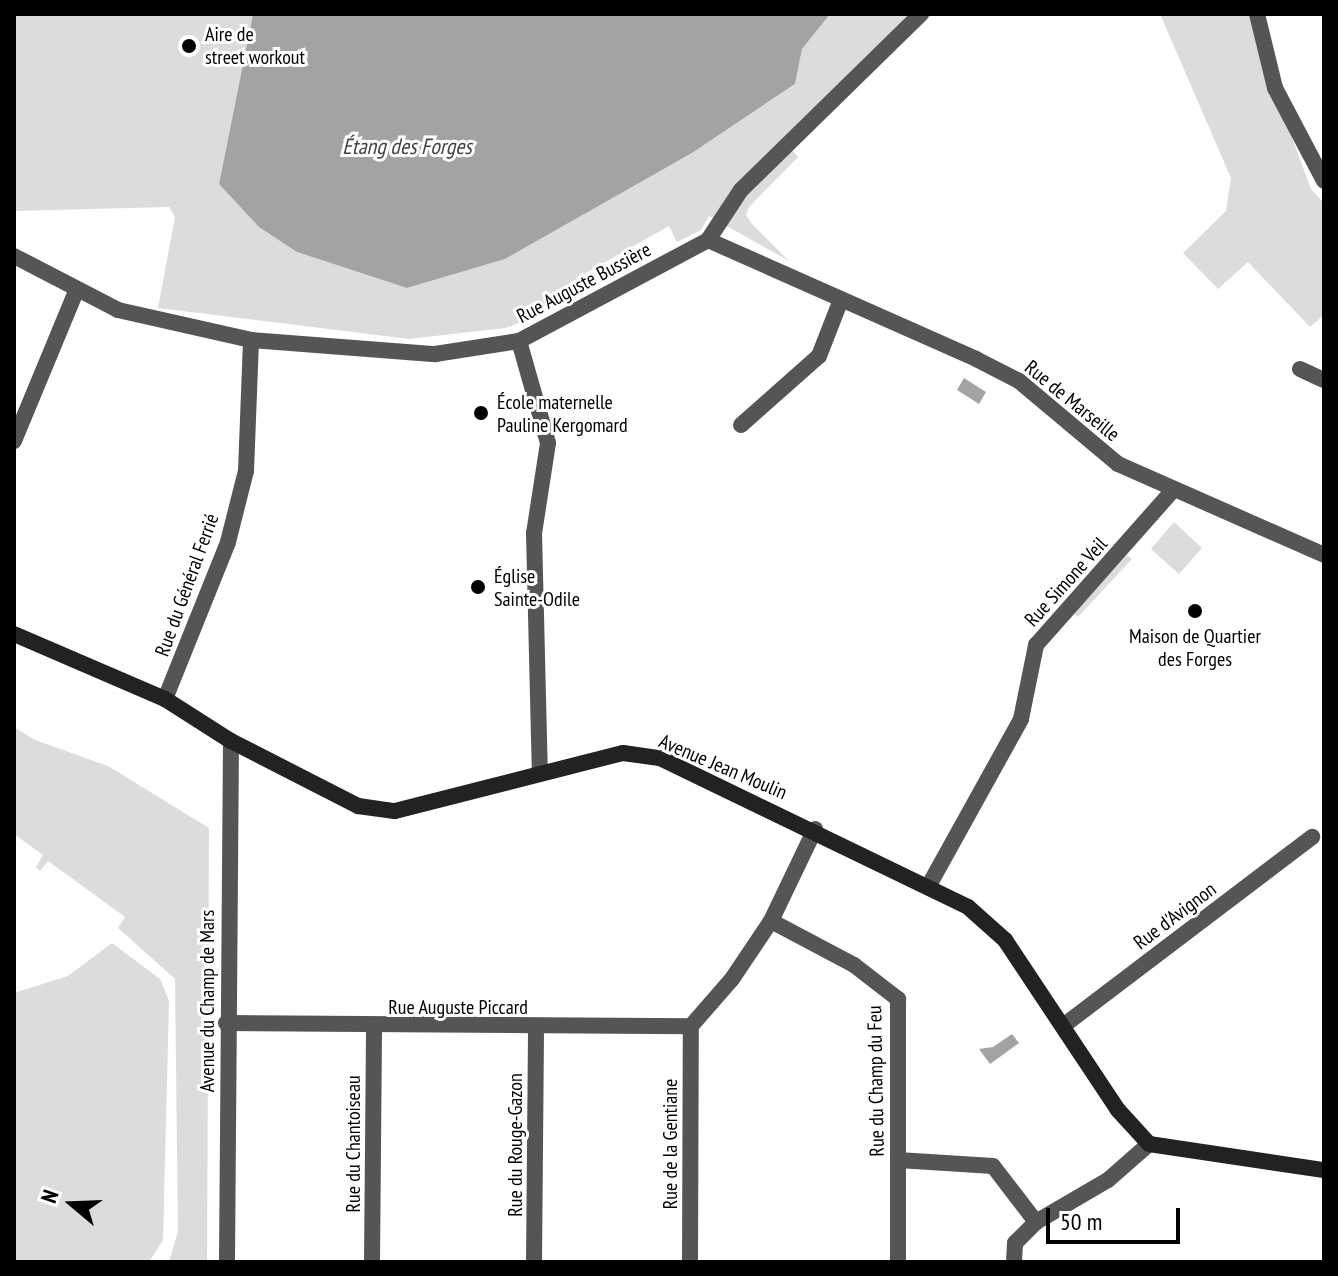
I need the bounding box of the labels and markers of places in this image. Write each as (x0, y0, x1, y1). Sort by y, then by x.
place label: Aire de street workout (205, 22, 305, 69)
marker: Aire de street workout (180, 37, 198, 55)
place label: École maternelle Pauline Kergomard (497, 390, 628, 437)
marker: École maternelle Pauline Kergomard (472, 404, 490, 422)
place label: Église Sainte-Odile (494, 564, 580, 611)
marker: Église Sainte-Odile (469, 578, 487, 596)
marker: Maison de Quartier des Forges (1186, 602, 1204, 620)
place label: Maison de Quartier des Forges (1129, 624, 1261, 671)

